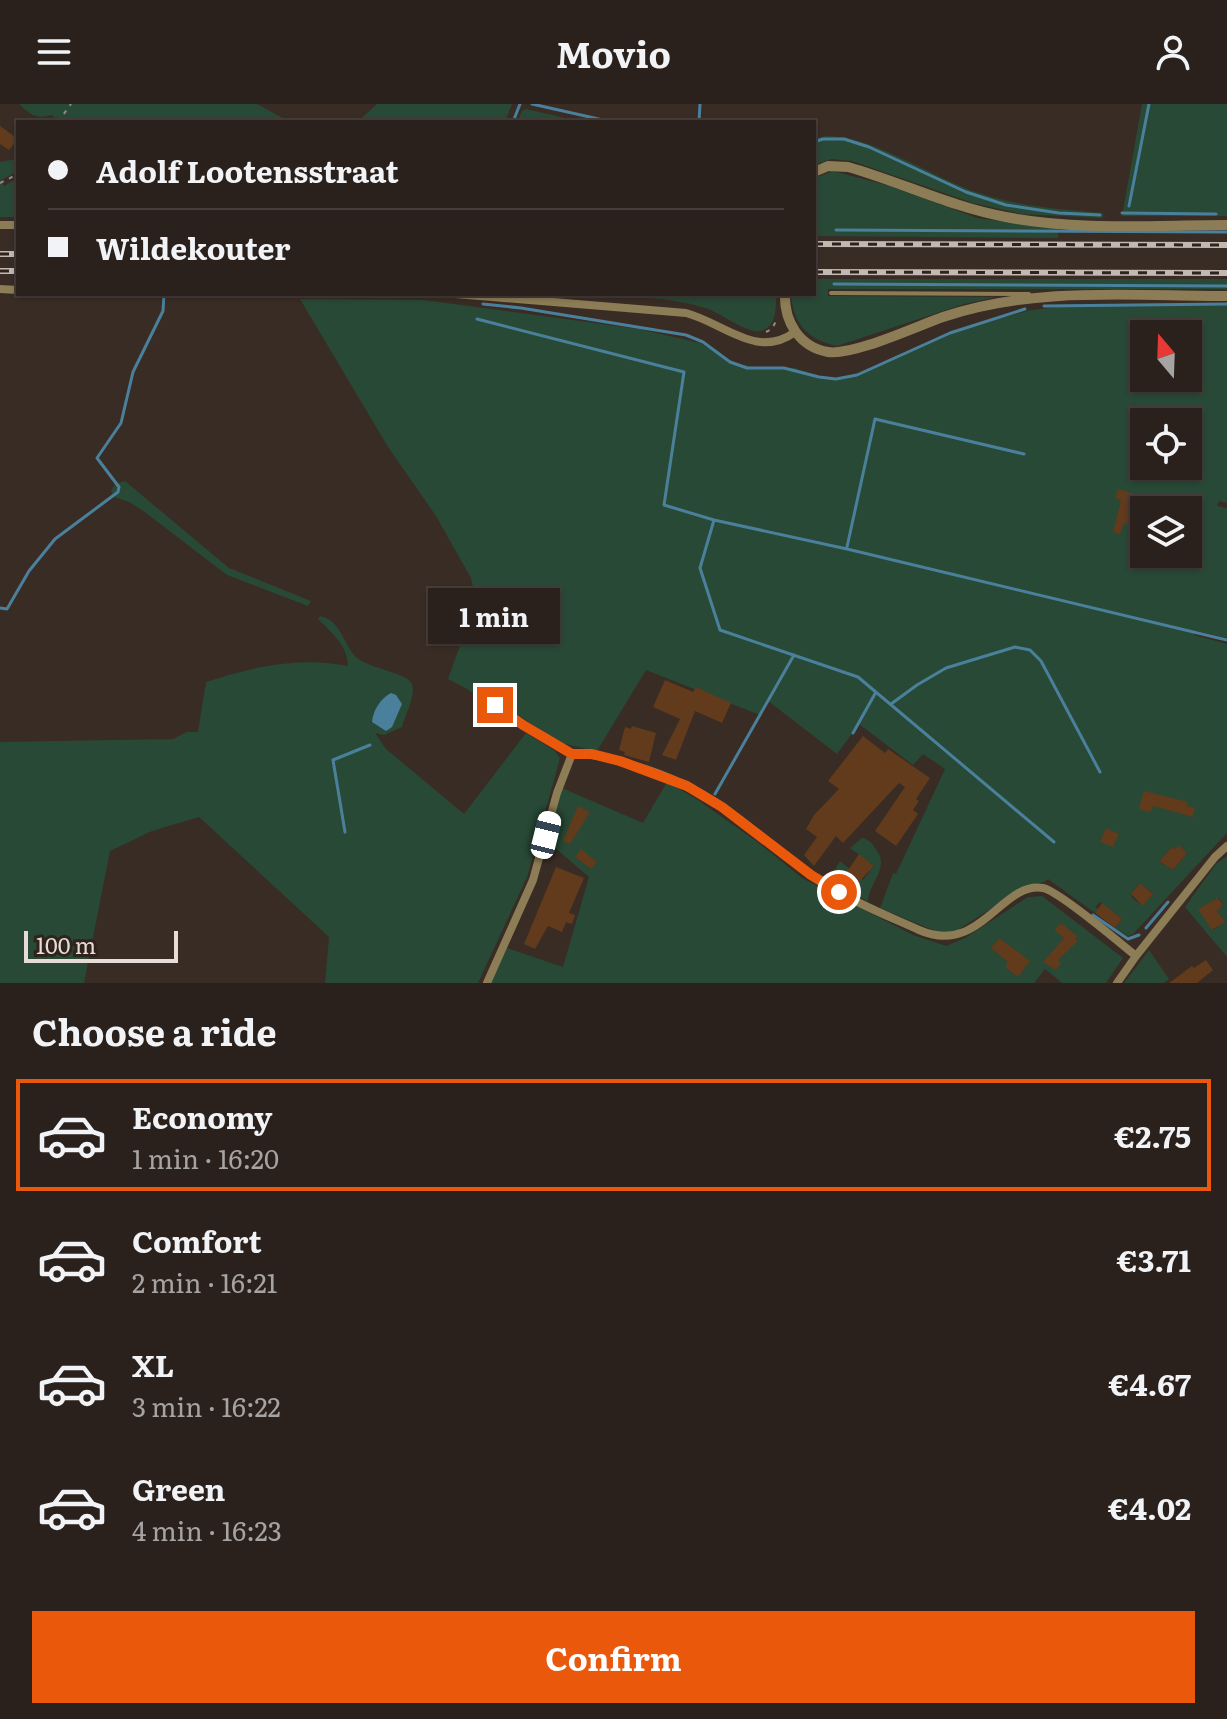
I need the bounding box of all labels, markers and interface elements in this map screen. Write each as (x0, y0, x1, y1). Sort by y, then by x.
text: Movio (556, 26, 671, 79)
icon: menu (32, 30, 76, 74)
icon: person (1151, 30, 1195, 74)
text: Adolf Lootensstraat (96, 148, 399, 192)
text: Wildekouter (96, 225, 290, 269)
north arrow (1130, 320, 1202, 392)
map controls (1130, 320, 1202, 568)
button: locate (1130, 408, 1202, 480)
button: layers (1130, 496, 1202, 568)
callout: 1 min (429, 589, 561, 645)
text: 1 min (459, 596, 529, 635)
route end (477, 687, 513, 723)
car (529, 809, 563, 861)
route start (821, 874, 857, 910)
scale bar (24, 927, 178, 963)
text: 100 m (36, 928, 96, 961)
text: Choose a ride (32, 1004, 277, 1057)
text: Economy (132, 1094, 272, 1138)
icon: car (36, 1099, 108, 1171)
text: €2.75 (1114, 1113, 1191, 1157)
text: 1 min · 16:20 (132, 1138, 279, 1177)
text: Comfort (132, 1218, 262, 1262)
icon: car (36, 1223, 108, 1295)
text: €3.71 (1117, 1237, 1191, 1281)
text: 2 min · 16:21 (132, 1262, 277, 1301)
text: XL (132, 1342, 174, 1386)
icon: car (36, 1347, 108, 1419)
text: €4.67 (1109, 1361, 1191, 1405)
text: 3 min · 16:22 (132, 1386, 281, 1425)
text: Green (132, 1466, 225, 1510)
icon: car (36, 1471, 108, 1543)
text: €4.02 (1108, 1485, 1191, 1529)
text: 4 min · 16:23 (132, 1510, 282, 1549)
button: Confirm (32, 1611, 1195, 1703)

